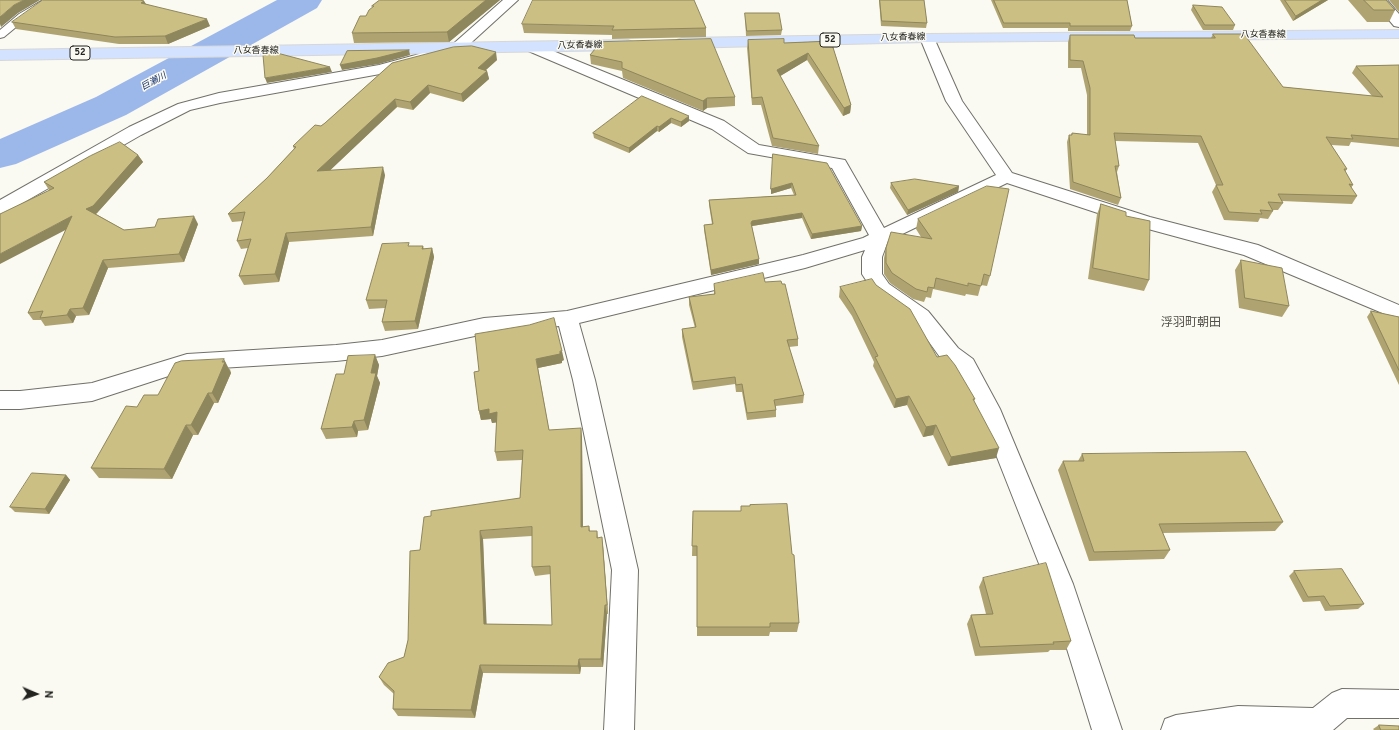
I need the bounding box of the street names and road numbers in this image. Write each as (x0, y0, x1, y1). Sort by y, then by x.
street label: 八女香春線 (1241, 30, 1285, 40)
street label: 八女香春線 (880, 32, 926, 44)
road number: 52 (820, 33, 840, 47)
street label: 八女香春線 (557, 40, 603, 52)
road number: 52 (70, 46, 90, 60)
street label: 八女香春線 (234, 46, 278, 56)

